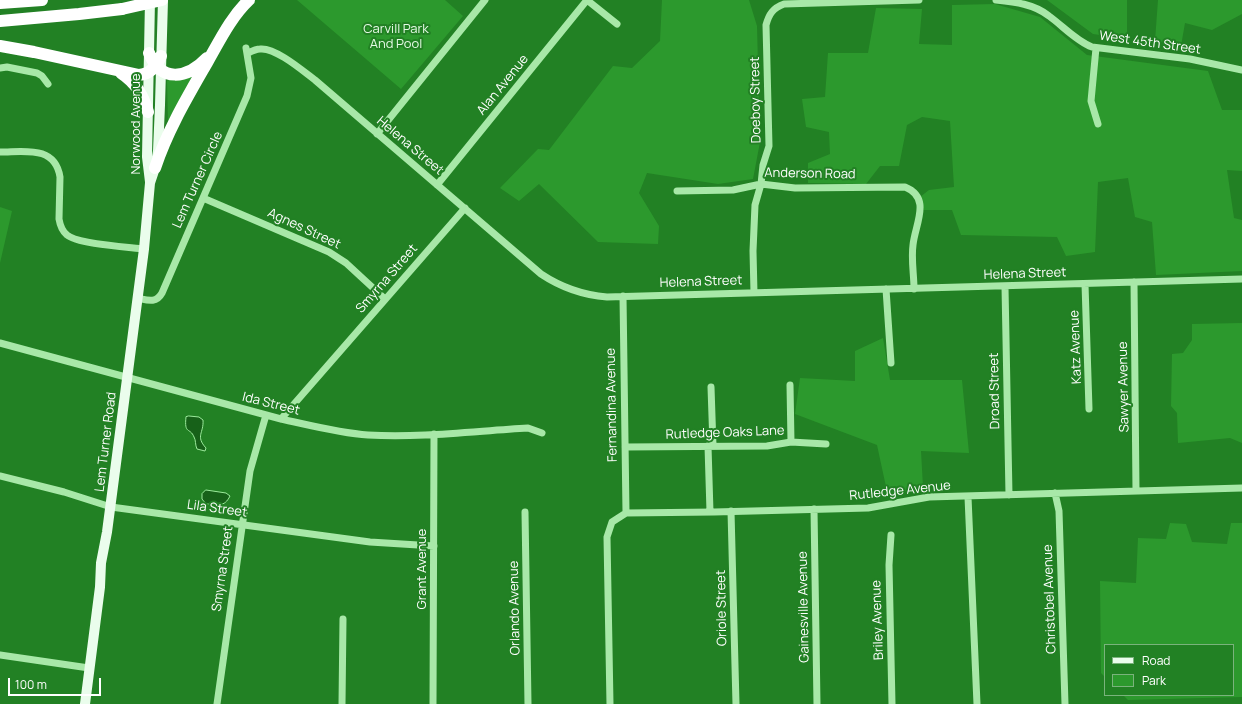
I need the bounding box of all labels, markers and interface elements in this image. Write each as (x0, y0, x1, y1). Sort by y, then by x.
park label: Carvill Park And Pool (363, 21, 429, 52)
street label: West 45th Street (1098, 28, 1202, 58)
street label: Alan Avenue (474, 52, 532, 118)
street label: Doeboy Street (747, 56, 765, 144)
street label: Norwood Avenue (128, 73, 144, 175)
street label: Helena Street (373, 113, 447, 179)
street label: Lem Turner Circle (170, 129, 226, 231)
street label: Anderson Road (764, 165, 856, 183)
street label: Agnes Street (265, 205, 343, 253)
street label: Smyrna Street (353, 241, 421, 317)
street label: Helena Street (983, 265, 1067, 283)
street label: Helena Street (659, 273, 743, 291)
street label: Katz Avenue (1067, 310, 1085, 384)
street label: Sawyer Avenue (1115, 341, 1133, 433)
street label: Fernandina Avenue (603, 348, 621, 462)
street label: Droad Street (987, 353, 1003, 429)
street label: Ida Street (241, 389, 301, 419)
street label: Lem Turner Road (92, 391, 120, 493)
street label: Rutledge Oaks Lane (665, 423, 785, 443)
street label: Rutledge Avenue (849, 478, 951, 504)
street label: Lila Street (186, 497, 248, 521)
street label: Smyrna Street (209, 525, 237, 613)
street label: Grant Avenue (414, 529, 430, 609)
street label: Christobel Avenue (1040, 544, 1060, 654)
street label: Gainesville Avenue (795, 551, 813, 663)
street label: Orlando Avenue (506, 561, 524, 655)
street label: Oriole Street (714, 570, 730, 646)
street label: Briley Avenue (869, 580, 887, 660)
legend (1104, 644, 1234, 696)
text: Road (1142, 652, 1170, 669)
scale bar (10, 670, 103, 696)
text: Park (1142, 672, 1166, 689)
text: 100 m (15, 676, 47, 693)

